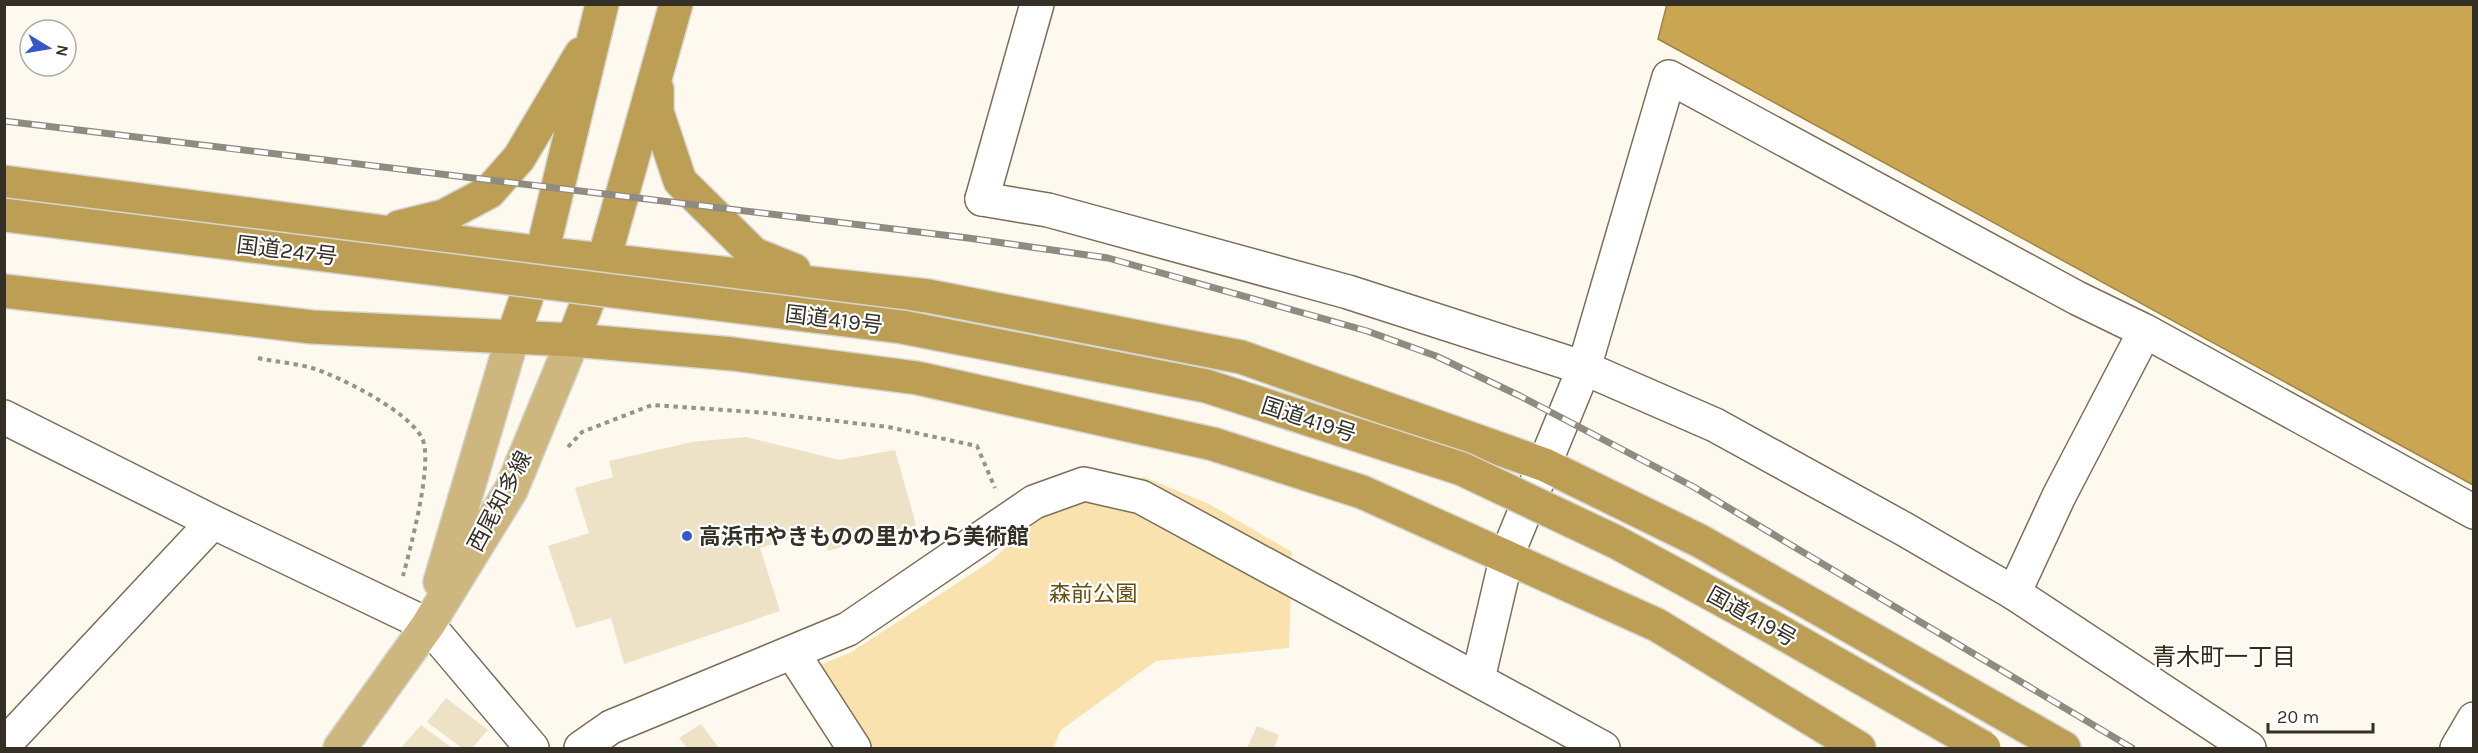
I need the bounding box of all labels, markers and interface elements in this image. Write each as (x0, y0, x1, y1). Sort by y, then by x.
north arrow (18, 18, 78, 78)
text: N (52, 43, 73, 58)
street label: 国道247号 (235, 232, 339, 270)
street label: 国道419号 (783, 301, 884, 339)
street label: 国道419号 (1258, 392, 1359, 448)
street label: 西尾知多線 (463, 447, 537, 556)
place label: 高浜市やきものの里かわら美術館 (699, 524, 1029, 550)
marker: 高浜市やきものの里かわら美術館 (680, 529, 694, 543)
park label: 森前公園 (1049, 581, 1137, 607)
street label: 国道419号 (1702, 582, 1801, 652)
district label: 青木町一丁目 (2152, 643, 2296, 671)
scale bar (2268, 696, 2373, 734)
text: 20 m (2277, 706, 2319, 728)

